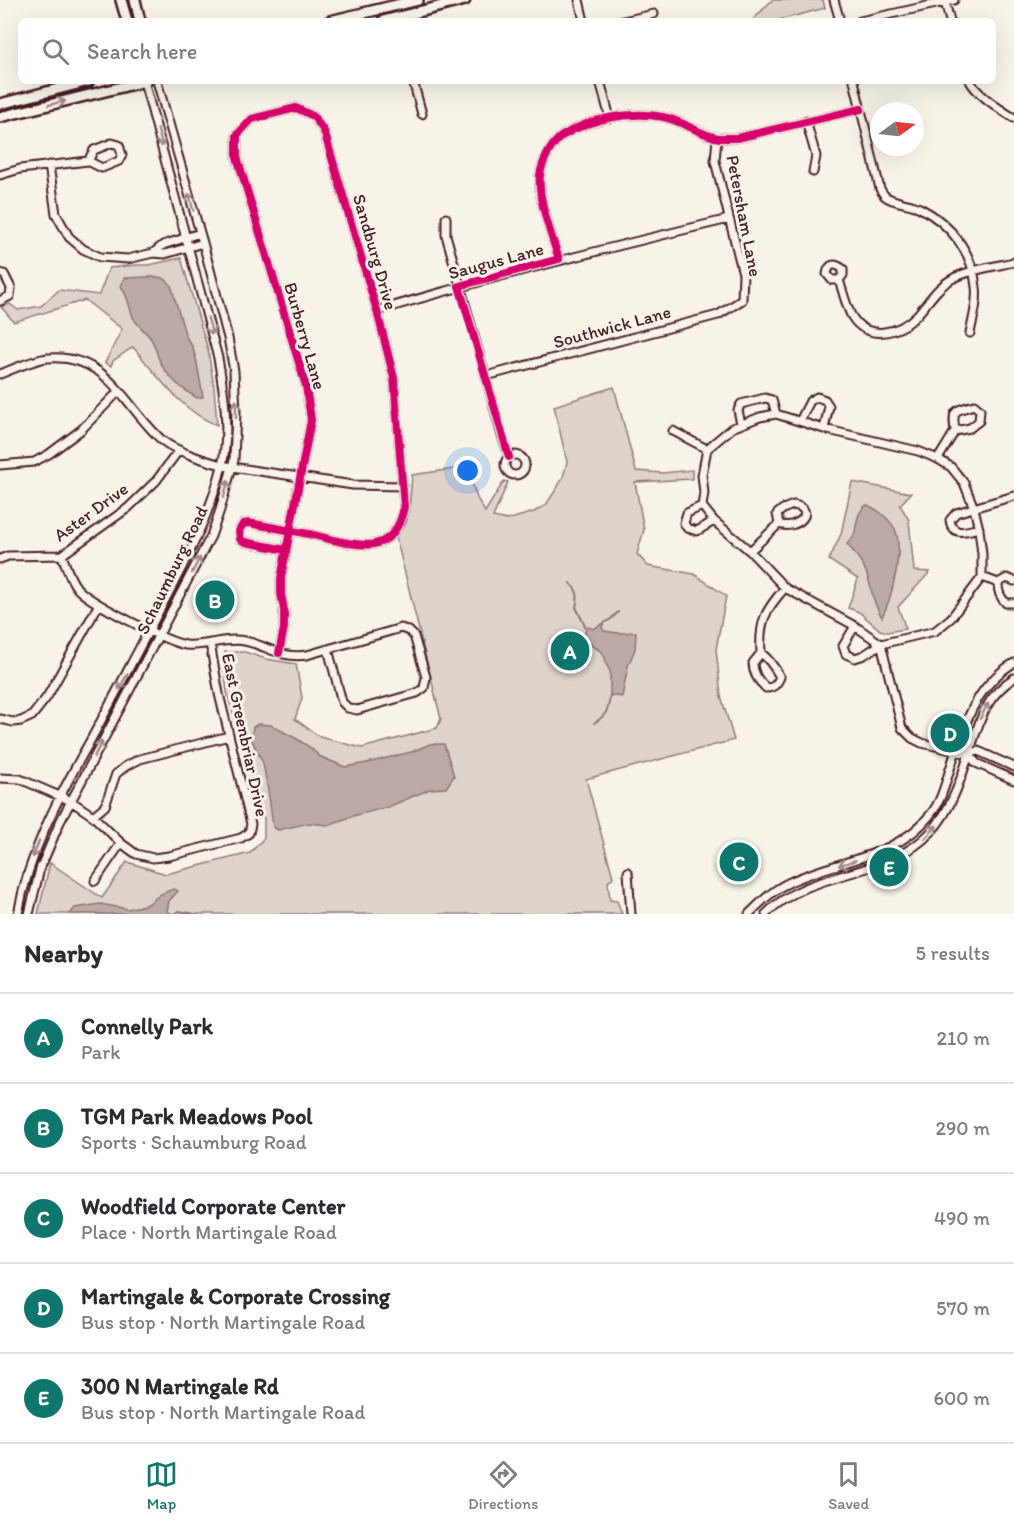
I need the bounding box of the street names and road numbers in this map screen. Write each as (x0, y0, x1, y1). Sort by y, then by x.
street label: Petersham Lane (721, 153, 767, 279)
street label: Sandburg Drive (348, 192, 402, 312)
street label: Saugus Lane (446, 238, 546, 284)
street label: Burberry Lane (279, 280, 331, 392)
street label: Southwick Lane (551, 301, 673, 353)
street label: Aster Drive (49, 478, 133, 546)
street label: Schaumburg Road (131, 502, 213, 638)
street label: East Greenbriar Drive (217, 651, 273, 819)

